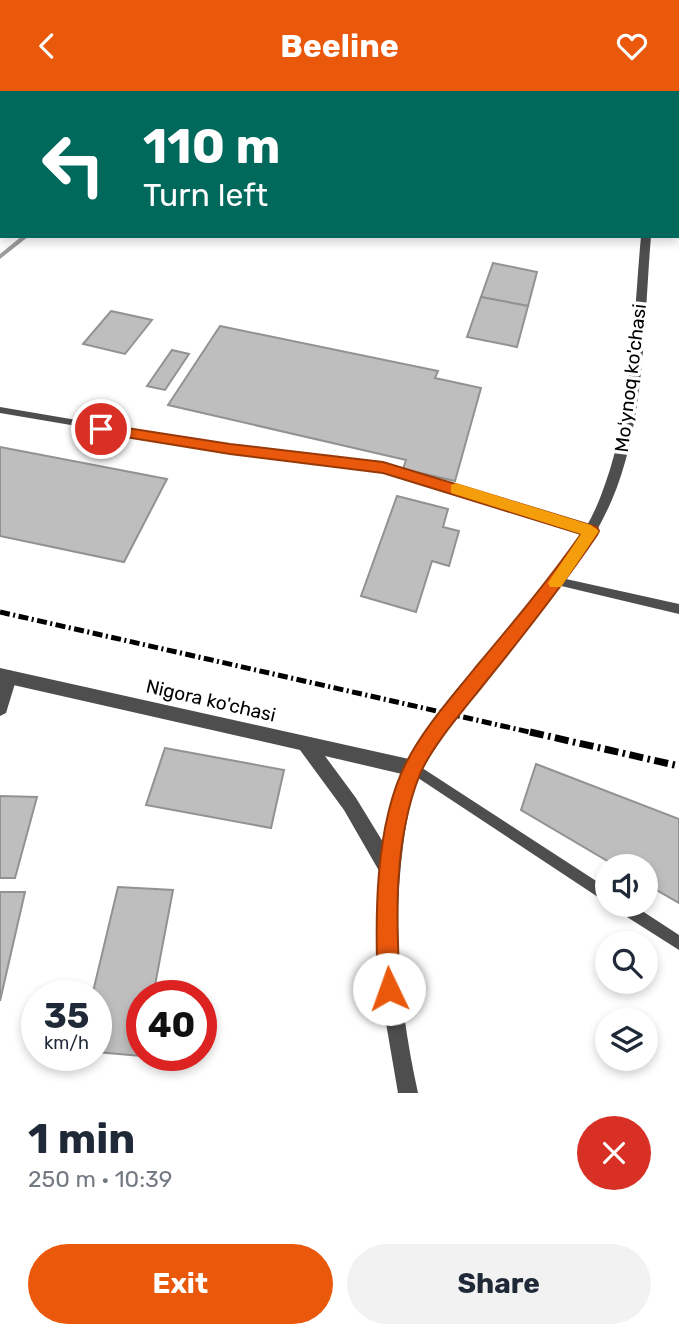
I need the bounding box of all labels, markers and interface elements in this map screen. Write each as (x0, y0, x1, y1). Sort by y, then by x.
icon: back (28, 27, 66, 65)
text: Beeline (280, 27, 399, 65)
icon: heart (613, 27, 651, 65)
text: 110 m (143, 117, 280, 175)
icon: left (28, 119, 119, 210)
text: Turn left (143, 176, 268, 214)
street label: Moʻynoq ko'chasi (610, 303, 651, 454)
pin (71, 399, 131, 459)
icon: arrive (82, 410, 120, 448)
street label: Nigora ko'chasi (144, 674, 278, 727)
map controls (595, 854, 658, 1071)
button: sound (595, 854, 658, 917)
button: search (595, 931, 658, 994)
position arrow (352, 952, 426, 1026)
speed limit sign: 40 (126, 980, 217, 1071)
text: 35 (44, 995, 89, 1037)
button: layers (595, 1008, 658, 1071)
text: km/h (44, 1032, 89, 1054)
text: 1 min (28, 1114, 135, 1164)
button: close (577, 1116, 651, 1190)
text: 250 m · 10:39 (28, 1165, 173, 1193)
button: Exit (28, 1244, 333, 1324)
button: Share (347, 1244, 651, 1324)

